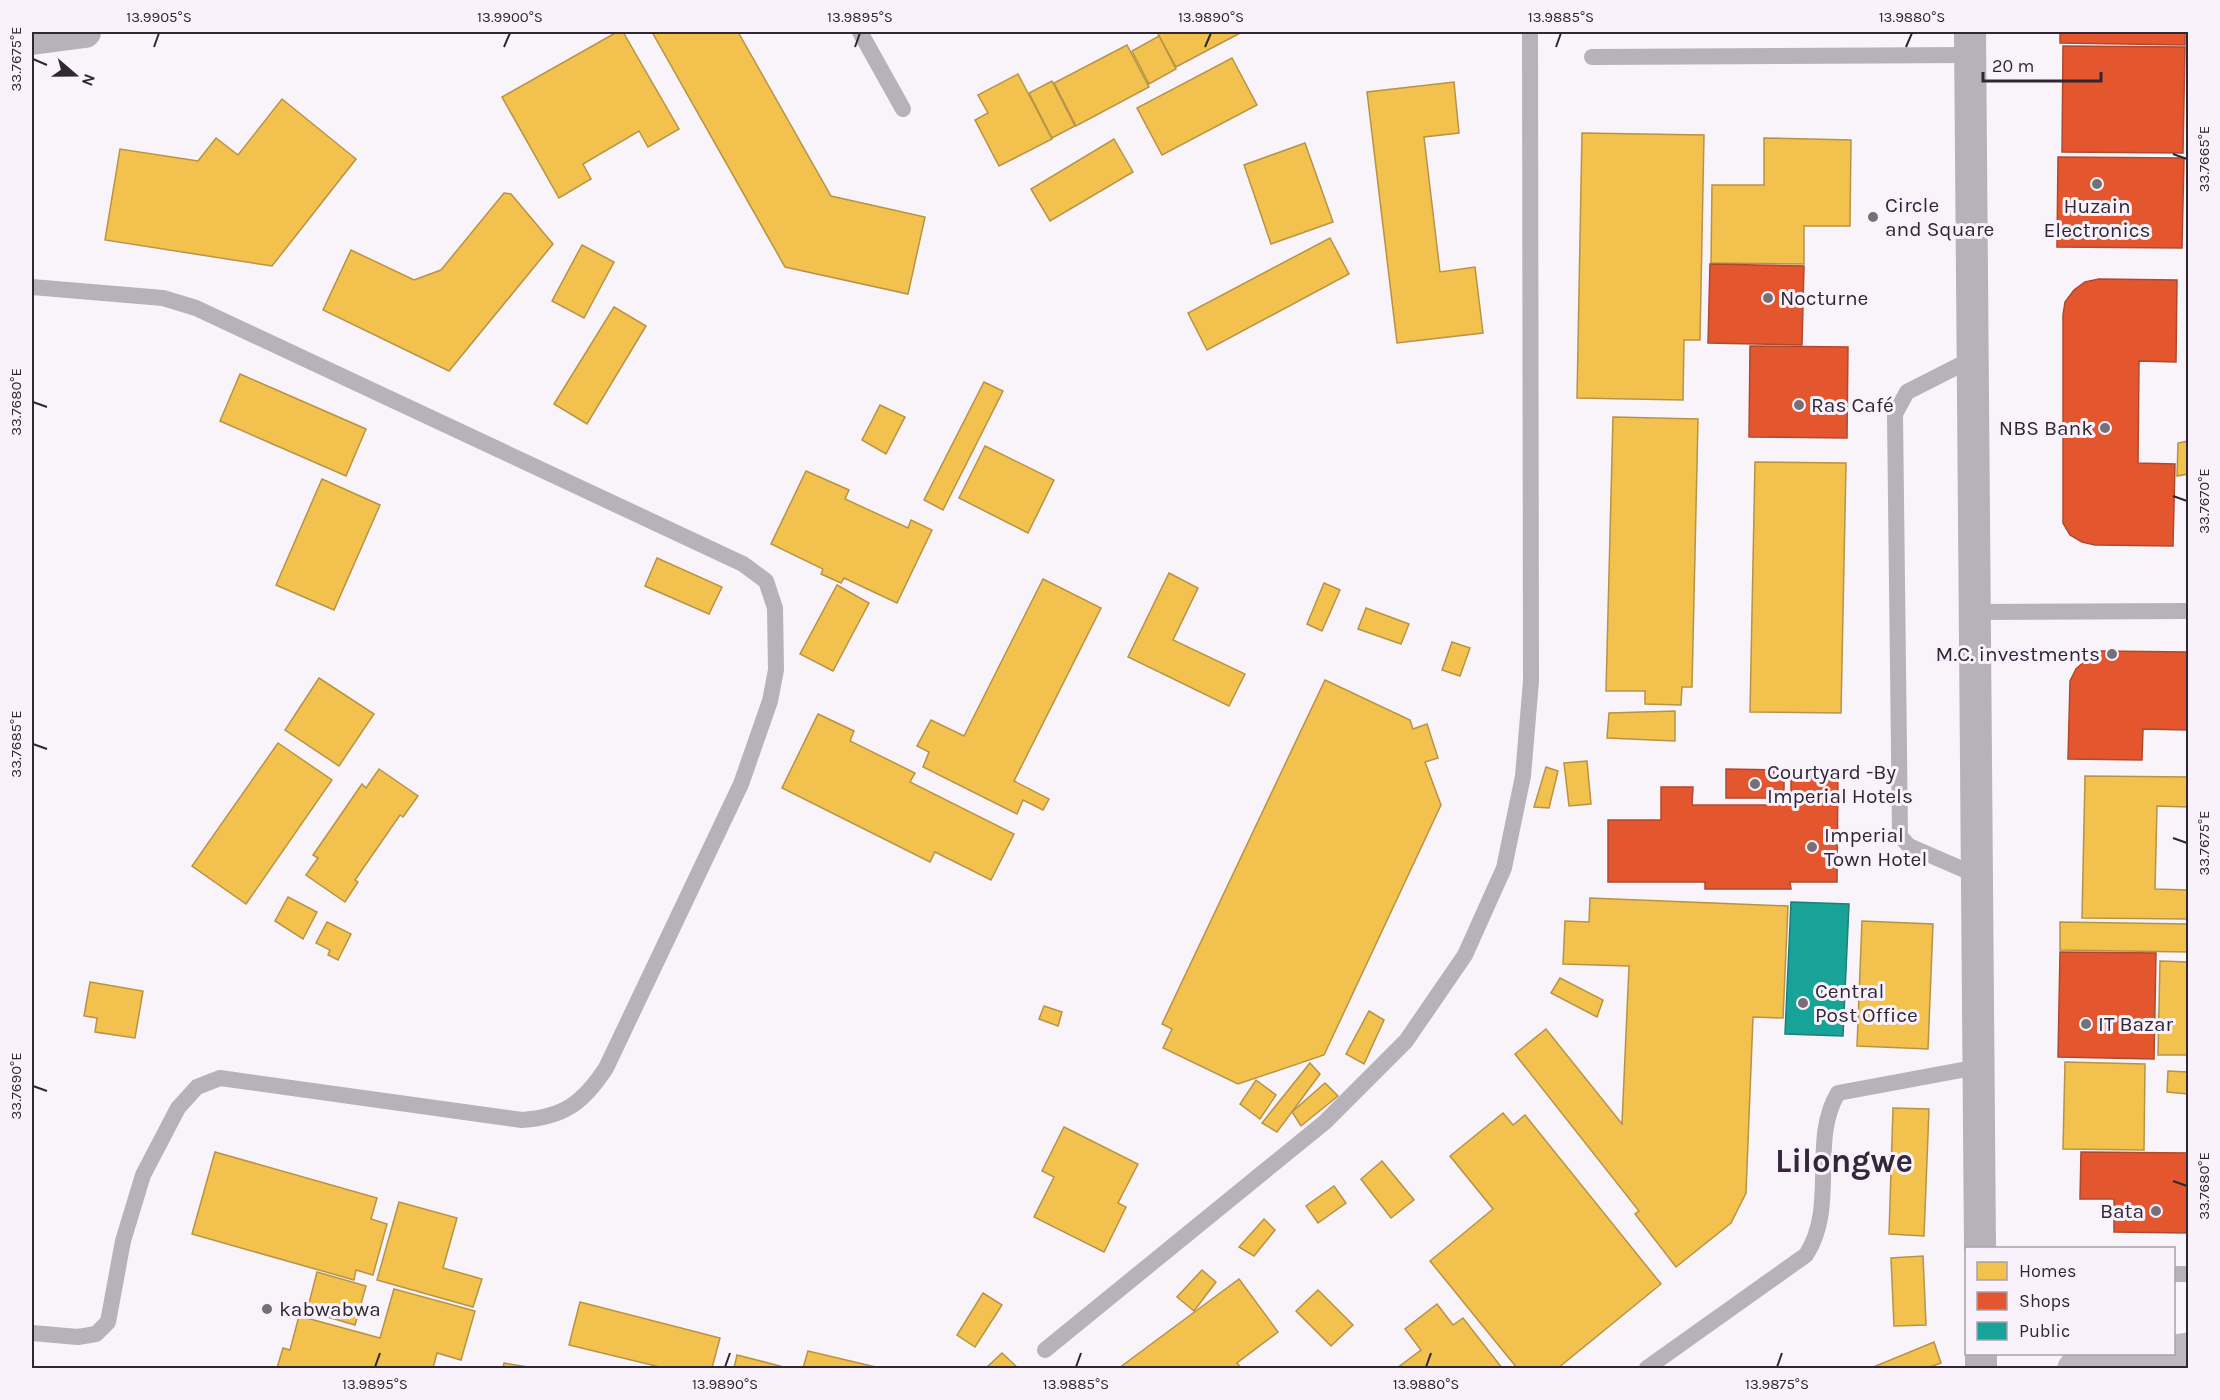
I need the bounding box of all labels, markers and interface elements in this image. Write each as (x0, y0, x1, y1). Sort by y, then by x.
text: 13.9905°S (126, 8, 192, 26)
text: 13.9900°S (477, 8, 543, 26)
text: 13.9895°S (827, 8, 893, 26)
text: 13.9890°S (1178, 8, 1244, 26)
text: 13.9885°S (1528, 8, 1594, 26)
text: 13.9880°S (1879, 8, 1945, 26)
text: 33.7675°E (7, 26, 25, 92)
north arrow (45, 45, 105, 105)
scale bar (1983, 45, 2102, 83)
text: 20 m (1992, 55, 2034, 77)
text: N (78, 71, 100, 89)
text: 33.7665°E (2195, 126, 2213, 192)
marker: Huzain Electronics (2090, 177, 2104, 191)
place label: Circle and Square (1885, 193, 1994, 241)
place label: Huzain Electronics (2043, 194, 2151, 242)
marker: Circle and Square (1866, 210, 1880, 224)
place label: Nocturne (1780, 286, 1868, 310)
marker: Nocturne (1761, 291, 1775, 305)
text: 33.7680°E (7, 368, 25, 436)
place label: Ras Café (1811, 393, 1894, 417)
marker: Ras Café (1792, 398, 1806, 412)
place label: NBS Bank (1999, 416, 2093, 440)
marker: NBS Bank (2098, 421, 2112, 435)
text: 33.7670°E (2195, 468, 2213, 534)
place label: M.C. investments (1936, 642, 2100, 666)
marker: M.C. investments (2105, 647, 2119, 661)
text: 33.7685°E (7, 710, 25, 778)
place label: Courtyard -By Imperial Hotels (1767, 760, 1913, 808)
marker: Courtyard -By Imperial Hotels (1748, 777, 1762, 791)
text: 33.7675°E (2195, 810, 2213, 876)
place label: Imperial Town Hotel (1824, 823, 1927, 871)
marker: Imperial Town Hotel (1805, 840, 1819, 854)
place label: Central Post Office (1815, 979, 1918, 1027)
marker: Central Post Office (1796, 996, 1810, 1010)
place label: IT Bazar (2098, 1012, 2174, 1036)
marker: IT Bazar (2079, 1017, 2093, 1031)
text: 33.7690°E (7, 1052, 25, 1120)
district label: Lilongwe (1775, 1142, 1913, 1180)
text: 33.7680°E (2195, 1152, 2213, 1220)
place label: Bata (2100, 1199, 2144, 1223)
marker: Bata (2149, 1204, 2163, 1218)
legend (1965, 1247, 2175, 1355)
text: Homes (2019, 1260, 2076, 1282)
text: Shops (2019, 1290, 2071, 1312)
place label: kabwabwa (279, 1297, 381, 1321)
marker: kabwabwa (260, 1302, 274, 1316)
text: Public (2019, 1320, 2070, 1342)
text: 13.9895°S (342, 1375, 408, 1393)
text: 13.9890°S (692, 1375, 758, 1393)
text: 13.9885°S (1043, 1375, 1109, 1393)
text: 13.9880°S (1393, 1375, 1459, 1393)
text: 13.9875°S (1745, 1375, 1809, 1393)

